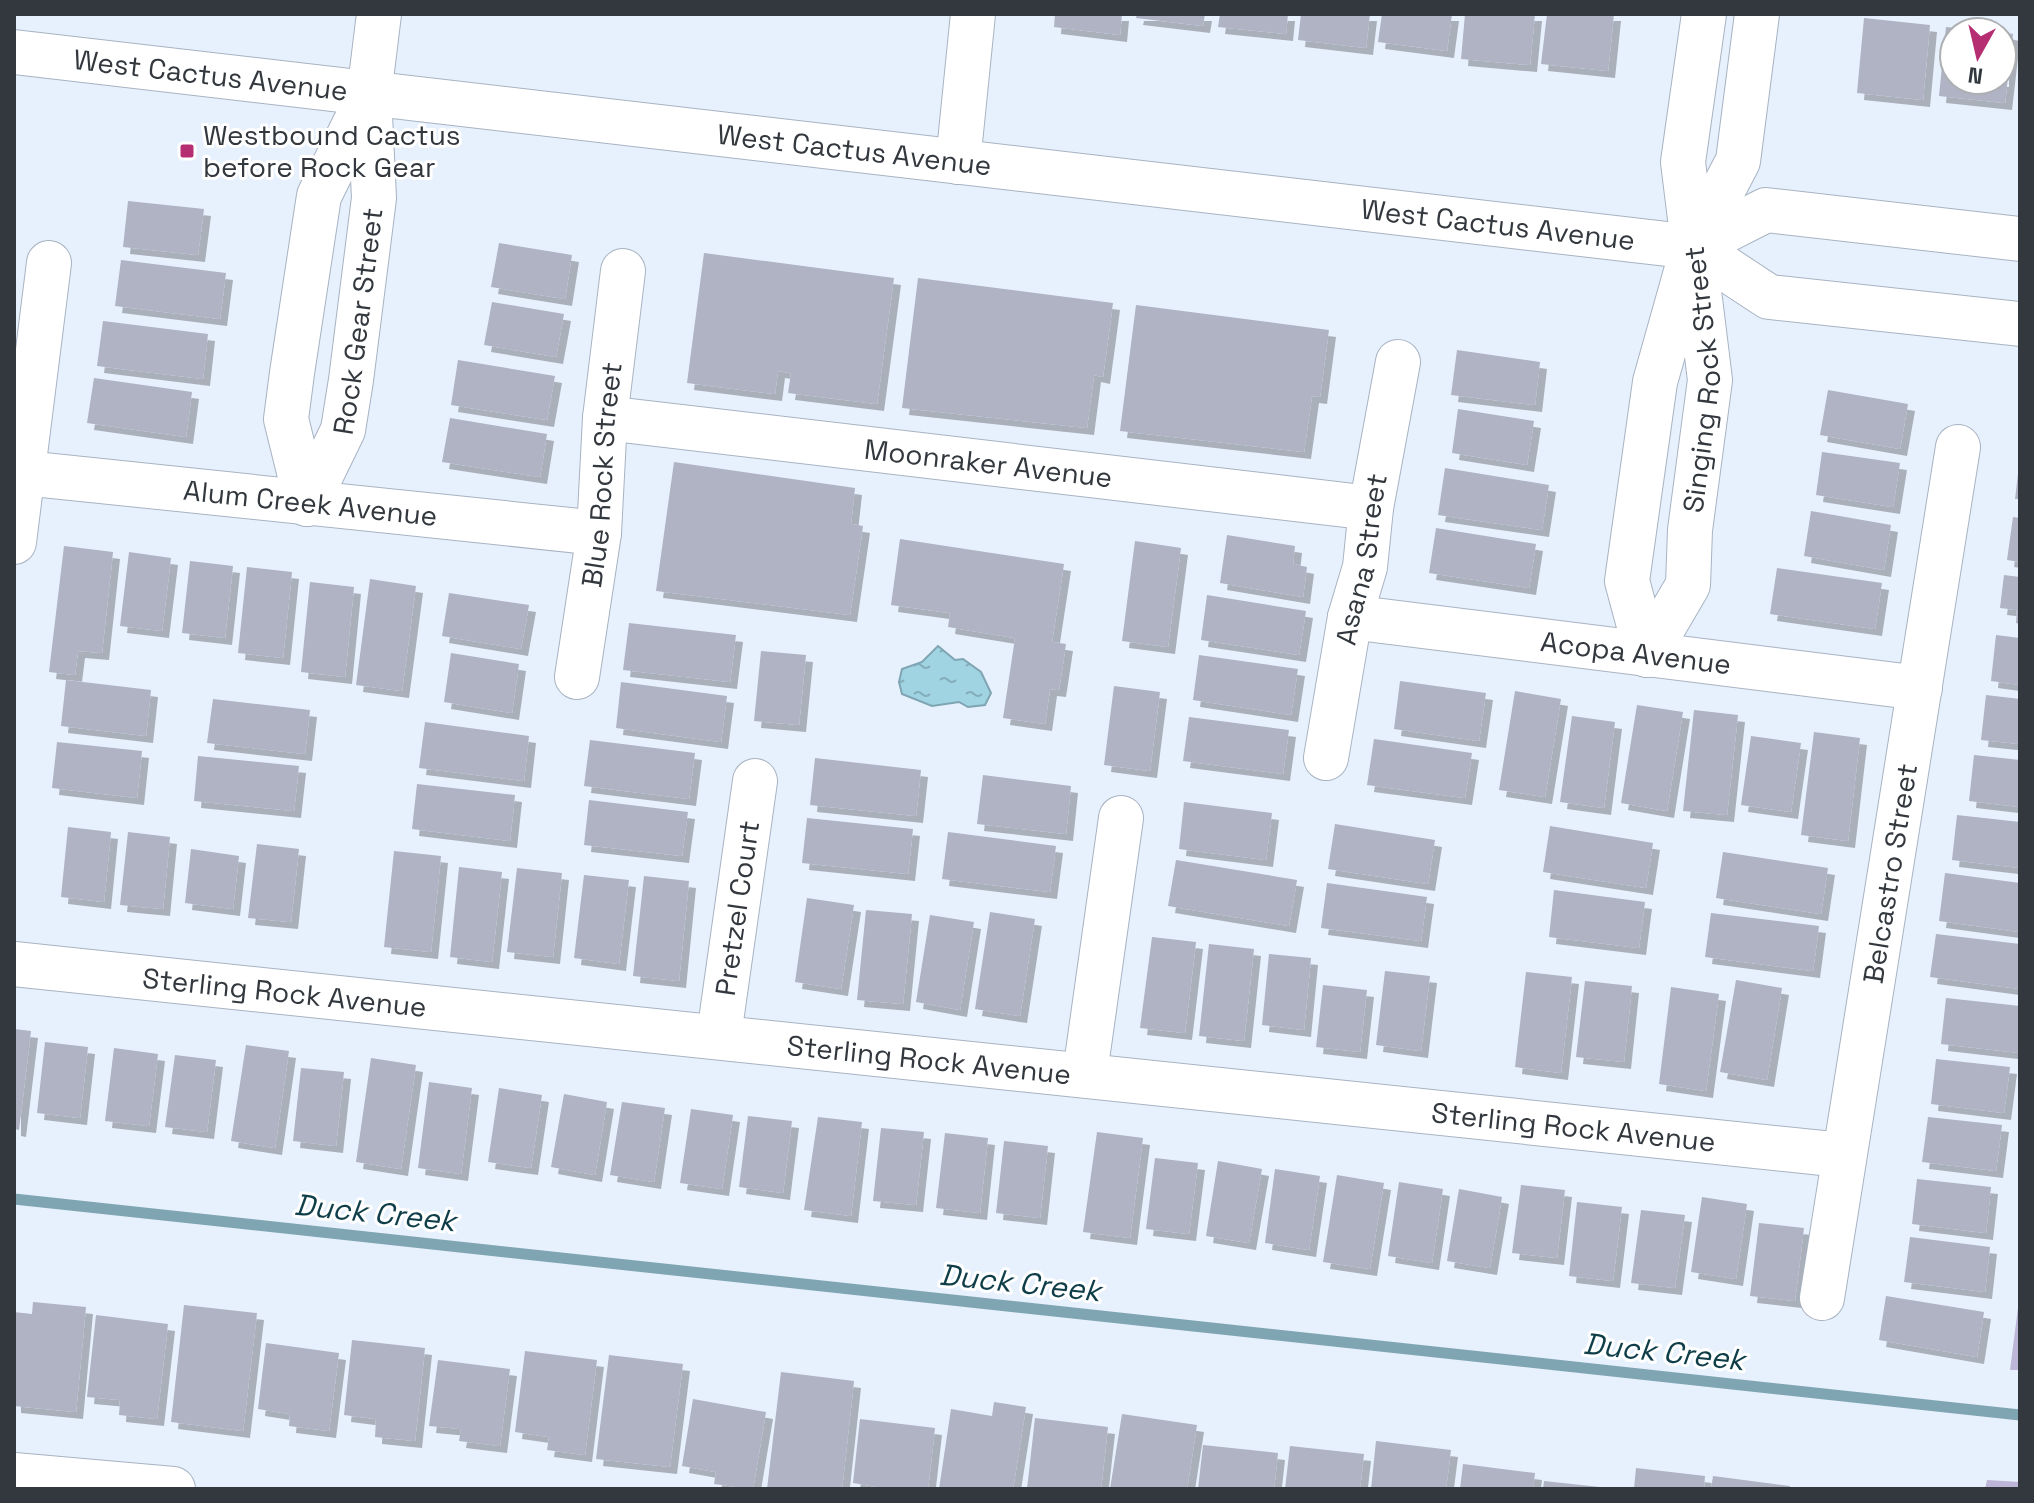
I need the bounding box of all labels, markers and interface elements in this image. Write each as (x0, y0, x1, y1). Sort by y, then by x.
north arrow (1938, 16, 2018, 96)
street label: West Cactus Avenue (72, 41, 350, 109)
text: N (1966, 61, 1984, 91)
street label: West Cactus Avenue (715, 116, 993, 183)
place label: Westbound Cactus before Rock Gear (203, 117, 461, 185)
marker: Westbound Cactus before Rock Gear (178, 142, 196, 160)
street label: West Cactus Avenue (1359, 191, 1637, 258)
street label: Rock Gear Street (325, 206, 391, 437)
street label: Singing Rock Street (1675, 244, 1729, 515)
street label: Blue Rock Street (573, 360, 630, 590)
street label: Moonraker Avenue (862, 431, 1114, 495)
street label: Asana Street (1328, 471, 1395, 648)
street label: Alum Creek Avenue (182, 472, 439, 534)
street label: Acopa Avenue (1538, 623, 1733, 682)
street label: Belcastro Street (1855, 761, 1925, 986)
street label: Pretzel Court (707, 818, 767, 998)
street label: Sterling Rock Avenue (141, 960, 428, 1025)
street label: Sterling Rock Avenue (785, 1027, 1073, 1092)
street label: Sterling Rock Avenue (1430, 1094, 1717, 1160)
water label: Duck Creek (293, 1185, 460, 1241)
water label: Duck Creek (938, 1255, 1105, 1311)
water label: Duck Creek (1582, 1324, 1749, 1380)

